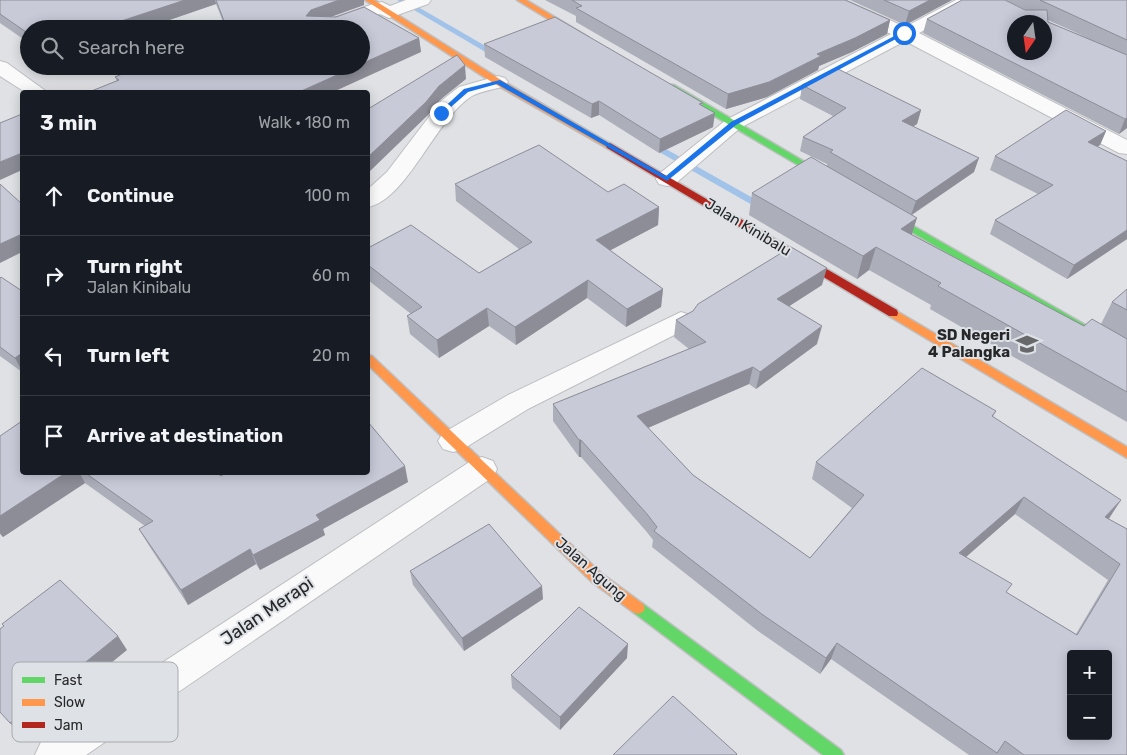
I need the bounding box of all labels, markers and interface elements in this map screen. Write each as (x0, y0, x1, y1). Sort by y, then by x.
north arrow (1007, 15, 1052, 60)
search box (20, 20, 370, 75)
route start (893, 22, 916, 45)
icon: search (38, 34, 66, 62)
text: Search here (78, 36, 185, 59)
route end (430, 102, 453, 125)
text: 3 min (40, 110, 97, 135)
text: Walk · 180 m (258, 113, 350, 132)
icon: ahead (40, 182, 68, 210)
text: Continue (87, 184, 174, 207)
text: 100 m (305, 186, 350, 205)
street label: Jalan Kinibalu (702, 194, 794, 260)
text: Turn right (87, 255, 182, 278)
icon: right (40, 262, 68, 290)
text: 60 m (312, 266, 350, 285)
text: Jalan Kinibalu (87, 278, 191, 297)
place label: SD Negeri 4 Palangka (928, 326, 1010, 361)
school or university icon: SD Negeri 4 Palangka (1014, 331, 1040, 357)
icon: left (40, 342, 68, 370)
text: Turn left (87, 344, 169, 367)
text: 20 m (312, 346, 350, 365)
icon: arrive (40, 422, 68, 450)
text: Arrive at destination (87, 424, 283, 447)
street label: Jalan Agung (552, 533, 630, 605)
street label: Jalan Merapi (216, 572, 318, 650)
map controls (1067, 650, 1112, 740)
button: + (1067, 650, 1112, 695)
legend (12, 662, 178, 742)
text: Fast (54, 672, 83, 689)
text: Slow (54, 694, 85, 711)
button: − (1067, 695, 1112, 740)
text: Jam (54, 717, 83, 734)

